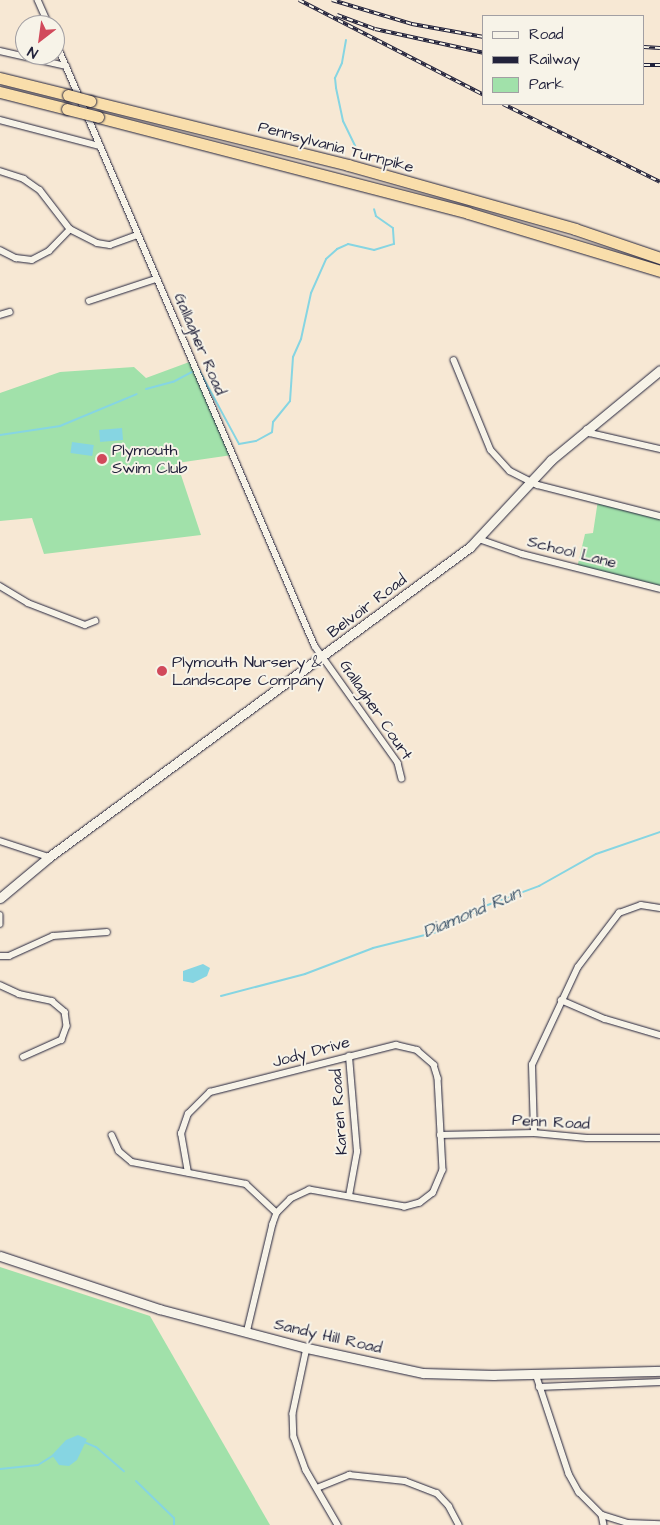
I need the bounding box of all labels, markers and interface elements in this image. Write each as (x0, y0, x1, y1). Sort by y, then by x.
north arrow (15, 15, 65, 65)
legend (482, 15, 645, 105)
text: Road (529, 24, 563, 45)
text: N (24, 41, 42, 63)
text: Railway (529, 49, 580, 70)
text: Park (529, 74, 564, 95)
street label: Pennsylvania Turnpike (256, 117, 416, 177)
street label: Gallagher Road (170, 290, 230, 398)
place label: Plymouth Swim Club (112, 440, 187, 478)
marker: Plymouth Swim Club (96, 453, 108, 465)
street label: School Lane (525, 532, 619, 572)
street label: Belvoir Road (324, 570, 410, 642)
place label: Plymouth Nursery & Landscape Company (172, 652, 324, 690)
street label: Gallagher Court (336, 656, 416, 764)
marker: Plymouth Nursery & Landscape Company (156, 665, 168, 677)
water label: Diamond Run (420, 883, 524, 943)
street label: Jody Drive (270, 1032, 352, 1072)
street label: Karen Road (326, 1068, 352, 1156)
street label: Penn Road (512, 1110, 590, 1134)
street label: Sandy Hill Road (272, 1314, 384, 1358)

